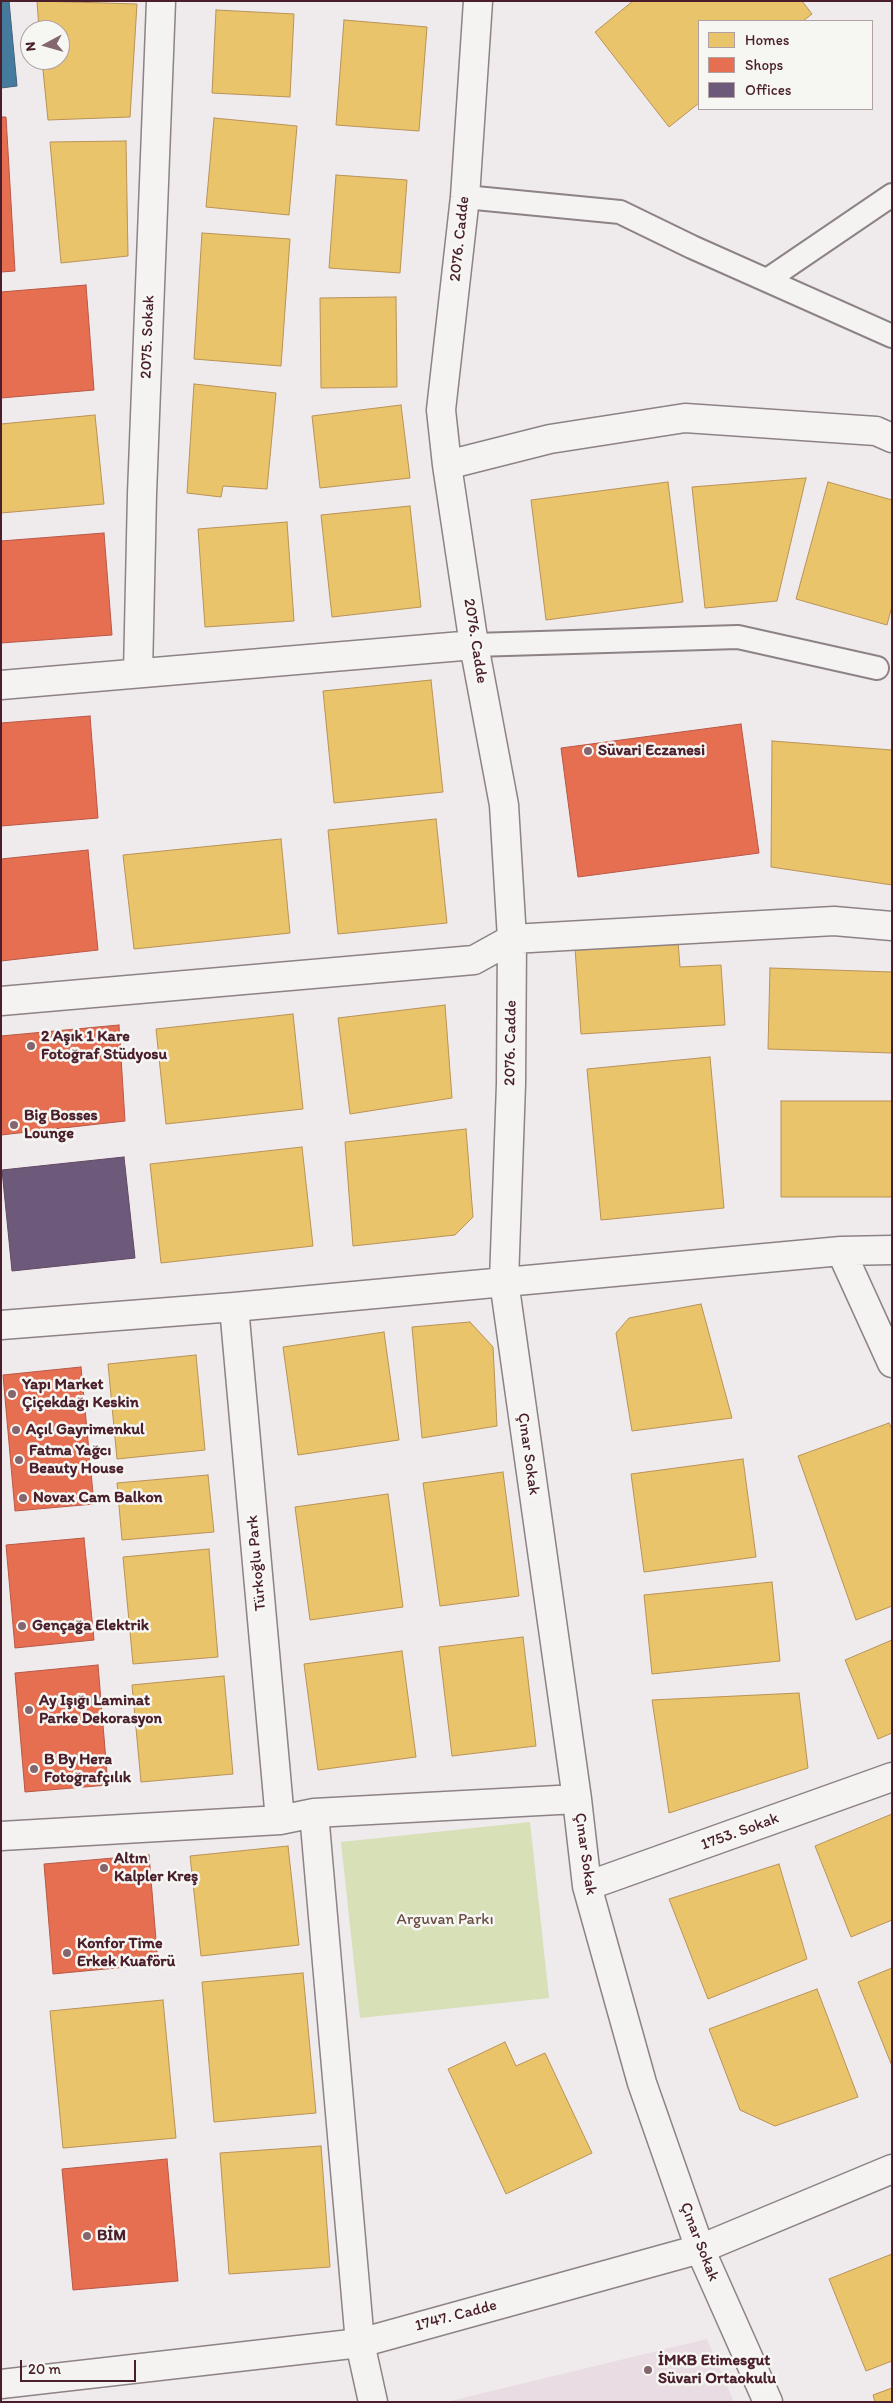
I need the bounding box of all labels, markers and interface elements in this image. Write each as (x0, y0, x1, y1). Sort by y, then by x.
north arrow (20, 20, 70, 70)
legend (698, 20, 873, 110)
text: Homes (745, 31, 789, 49)
text: N (22, 41, 40, 52)
text: Shops (745, 56, 783, 74)
text: Offices (745, 81, 792, 99)
street label: 2076. Cadde (446, 195, 474, 283)
street label: 2075. Sokak (137, 295, 159, 379)
street label: 2076. Cadde (459, 597, 491, 685)
place label: Süvari Eczanesi (598, 741, 705, 761)
marker: Süvari Eczanesi (582, 745, 594, 757)
street label: 2076. Cadde (501, 1000, 521, 1086)
place label: 2 Aşık 1 Kare Fotoğraf Stüdyosu (41, 1027, 167, 1065)
marker: 2 Aşık 1 Kare Fotoğraf Stüdyosu (25, 1040, 37, 1052)
place label: Big Bosses Lounge (24, 1106, 98, 1144)
marker: Big Bosses Lounge (8, 1119, 20, 1131)
place label: Yapı Market Çiçekdağı Keskin (22, 1375, 139, 1413)
marker: Yapı Market Çiçekdağı Keskin (6, 1388, 18, 1400)
street label: Çınar Sokak (513, 1412, 543, 1496)
place label: Açıl Gayrimenkul (26, 1420, 145, 1440)
marker: Açıl Gayrimenkul (10, 1424, 22, 1436)
place label: Fatma Yağcı Beauty House (29, 1441, 124, 1479)
marker: Fatma Yağcı Beauty House (13, 1454, 25, 1466)
place label: Novax Cam Balkon (33, 1488, 163, 1508)
marker: Novax Cam Balkon (17, 1492, 29, 1504)
street label: Türkoğlu Park (243, 1514, 271, 1612)
place label: Gençağa Elektrik (32, 1616, 149, 1636)
marker: Gençağa Elektrik (16, 1620, 28, 1632)
place label: Ay Işığı Laminat Parke Dekorasyon (39, 1691, 162, 1729)
marker: Ay Işığı Laminat Parke Dekorasyon (23, 1704, 35, 1716)
place label: B By Hera Fotoğrafçılık (44, 1750, 131, 1788)
marker: B By Hera Fotoğrafçılık (28, 1763, 40, 1775)
street label: 1753. Sokak (698, 1809, 782, 1855)
street label: Çınar Sokak (570, 1812, 600, 1896)
place label: Altın Kalpler Kreş (114, 1849, 198, 1887)
marker: Altın Kalpler Kreş (98, 1862, 110, 1874)
park label: Arguvan Parkı (396, 1910, 494, 1930)
place label: Konfor Time Erkek Kuaförü (77, 1934, 175, 1972)
marker: Konfor Time Erkek Kuaförü (61, 1947, 73, 1959)
street label: Çınar Sokak (675, 2200, 723, 2284)
place label: BİM (97, 2226, 126, 2246)
marker: BİM (81, 2230, 93, 2242)
street label: 1747. Cadde (413, 2296, 499, 2336)
scale bar (22, 2350, 139, 2382)
place label: İMKB Etimesgut Süvari Ortaokulu (658, 2351, 776, 2389)
text: 20 m (28, 2360, 61, 2378)
marker: İMKB Etimesgut Süvari Ortaokulu (642, 2364, 654, 2376)

